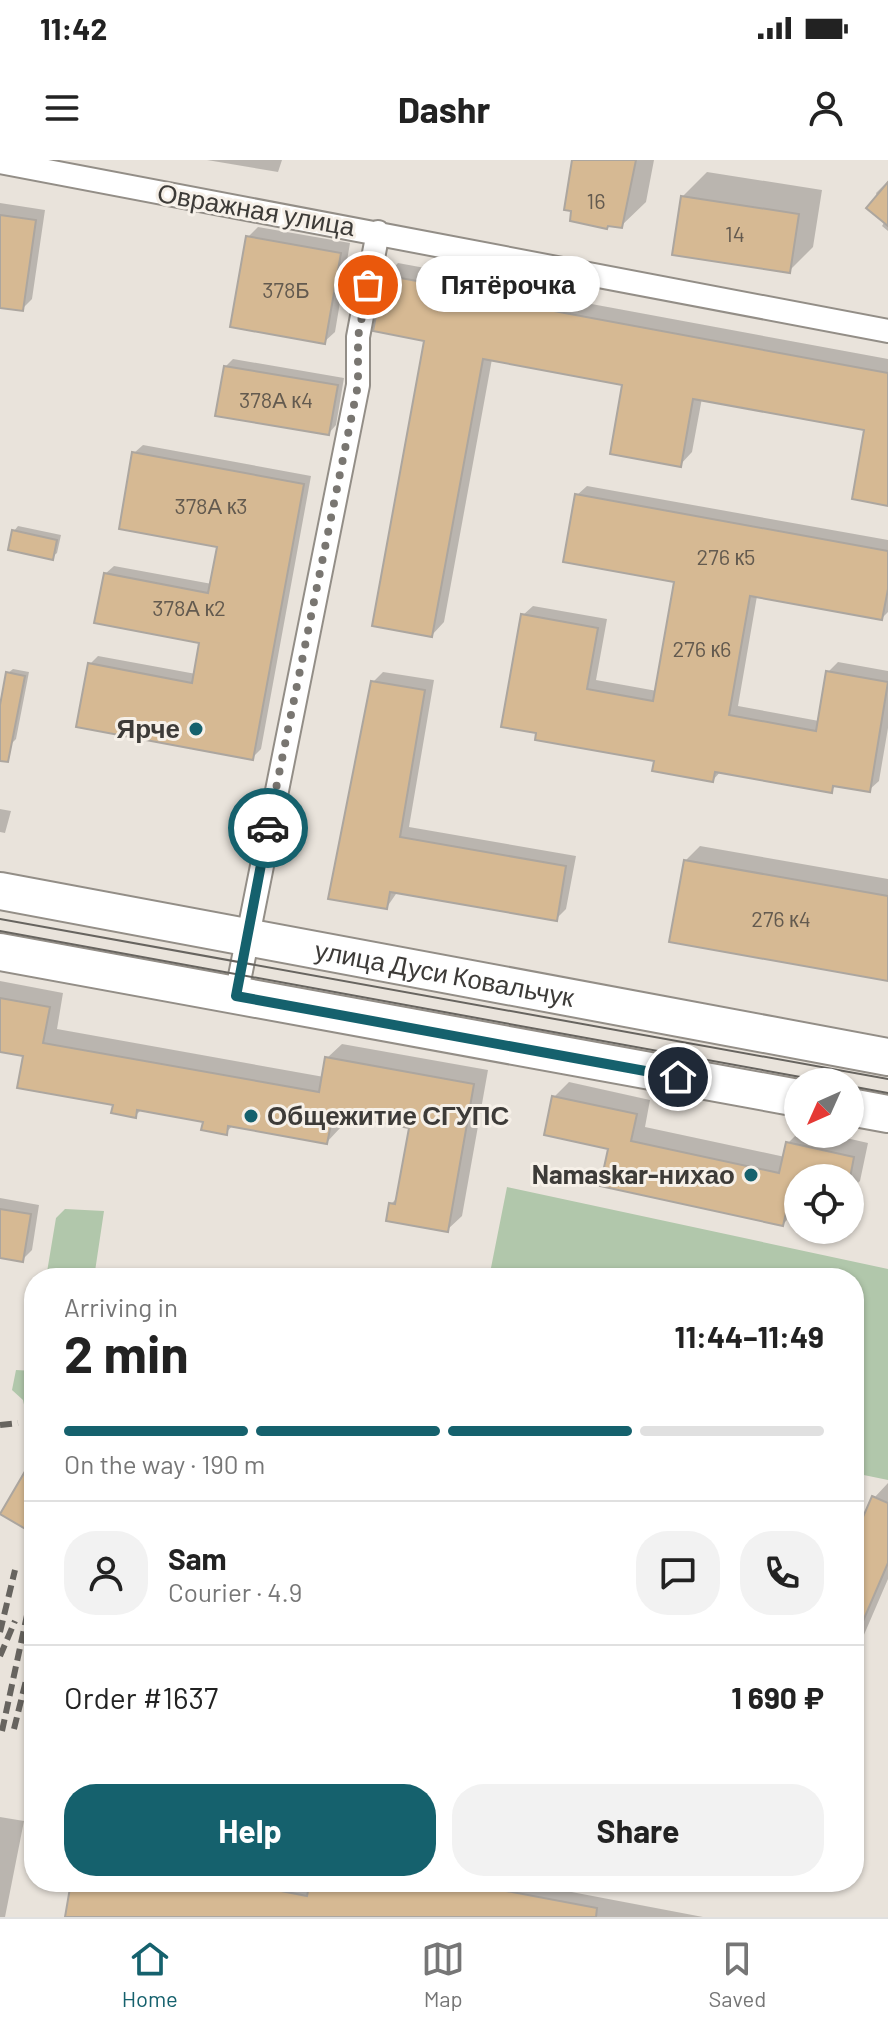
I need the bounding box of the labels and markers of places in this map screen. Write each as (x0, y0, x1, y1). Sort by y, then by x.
pin (334, 251, 402, 319)
callout: Пятёрочка (416, 257, 600, 313)
place label: Ярче (117, 712, 180, 743)
marker: Ярче (187, 720, 205, 738)
pin (644, 1043, 712, 1111)
place label: Общежитие СГУПС (267, 1099, 510, 1130)
marker: Общежитие СГУПС (242, 1107, 260, 1125)
place label: Namaskar-нихао (532, 1158, 735, 1189)
marker: Namaskar-нихао (742, 1166, 760, 1184)

